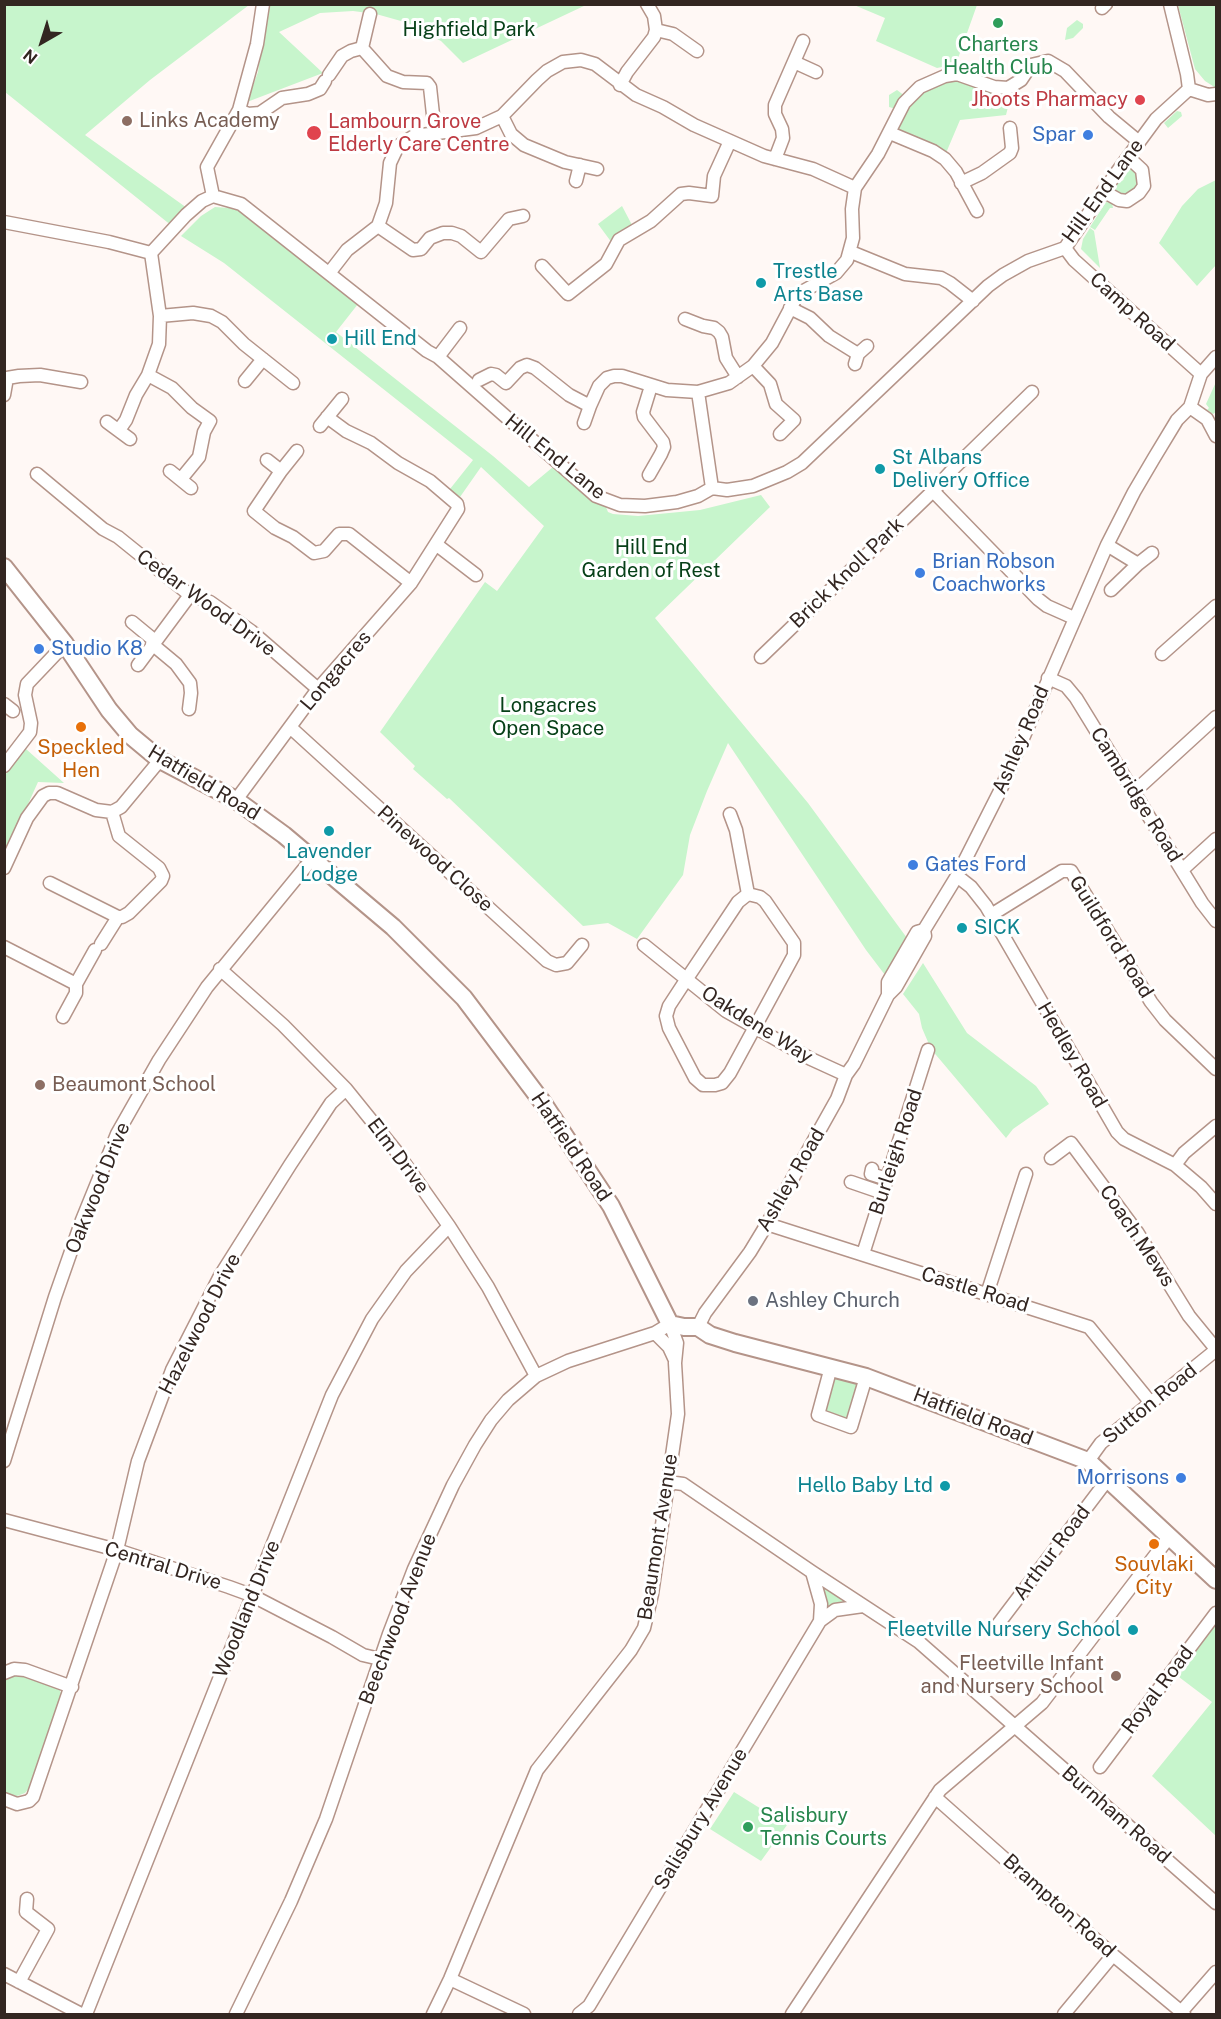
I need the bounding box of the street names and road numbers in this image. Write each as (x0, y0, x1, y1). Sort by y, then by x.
street label: Hill End Lane (1057, 134, 1149, 248)
street label: Camp Road (1085, 268, 1179, 356)
street label: Hill End Lane (500, 409, 610, 505)
street label: Brick Knoll Park (785, 513, 909, 633)
street label: Cedar Wood Drive (132, 544, 280, 662)
street label: Longacres (296, 626, 376, 716)
street label: Ashley Road (987, 682, 1055, 798)
street label: Cambridge Road (1085, 723, 1187, 867)
street label: Hatfield Road (144, 740, 264, 826)
street label: Pinewood Close (372, 801, 498, 917)
street label: Guildford Road (1064, 871, 1158, 1003)
street label: Oakdene Way (697, 981, 817, 1069)
street label: Hedley Road (1032, 998, 1112, 1112)
street label: Burleigh Road (864, 1086, 928, 1218)
street label: Hatfield Road (526, 1088, 616, 1206)
street label: Elm Drive (362, 1114, 434, 1198)
street label: Oakwood Drive (61, 1119, 135, 1257)
street label: Ashley Road (752, 1124, 830, 1236)
street label: Coach Mews (1094, 1181, 1180, 1291)
street label: Hazelwood Drive (154, 1249, 246, 1399)
street label: Castle Road (918, 1262, 1032, 1318)
street label: Sutton Road (1098, 1359, 1202, 1449)
street label: Hatfield Road (910, 1383, 1036, 1451)
street label: Beaumont Avenue (633, 1452, 683, 1622)
street label: Arthur Road (1008, 1501, 1096, 1605)
street label: Beechwood Avenue (354, 1530, 442, 1708)
street label: Central Drive (102, 1537, 224, 1595)
street label: Woodland Drive (209, 1537, 285, 1681)
street label: Royal Road (1117, 1641, 1199, 1739)
street label: Salisbury Avenue (649, 1744, 753, 1894)
street label: Burnham Road (1057, 1761, 1175, 1869)
street label: Brampton Road (998, 1849, 1120, 1963)

